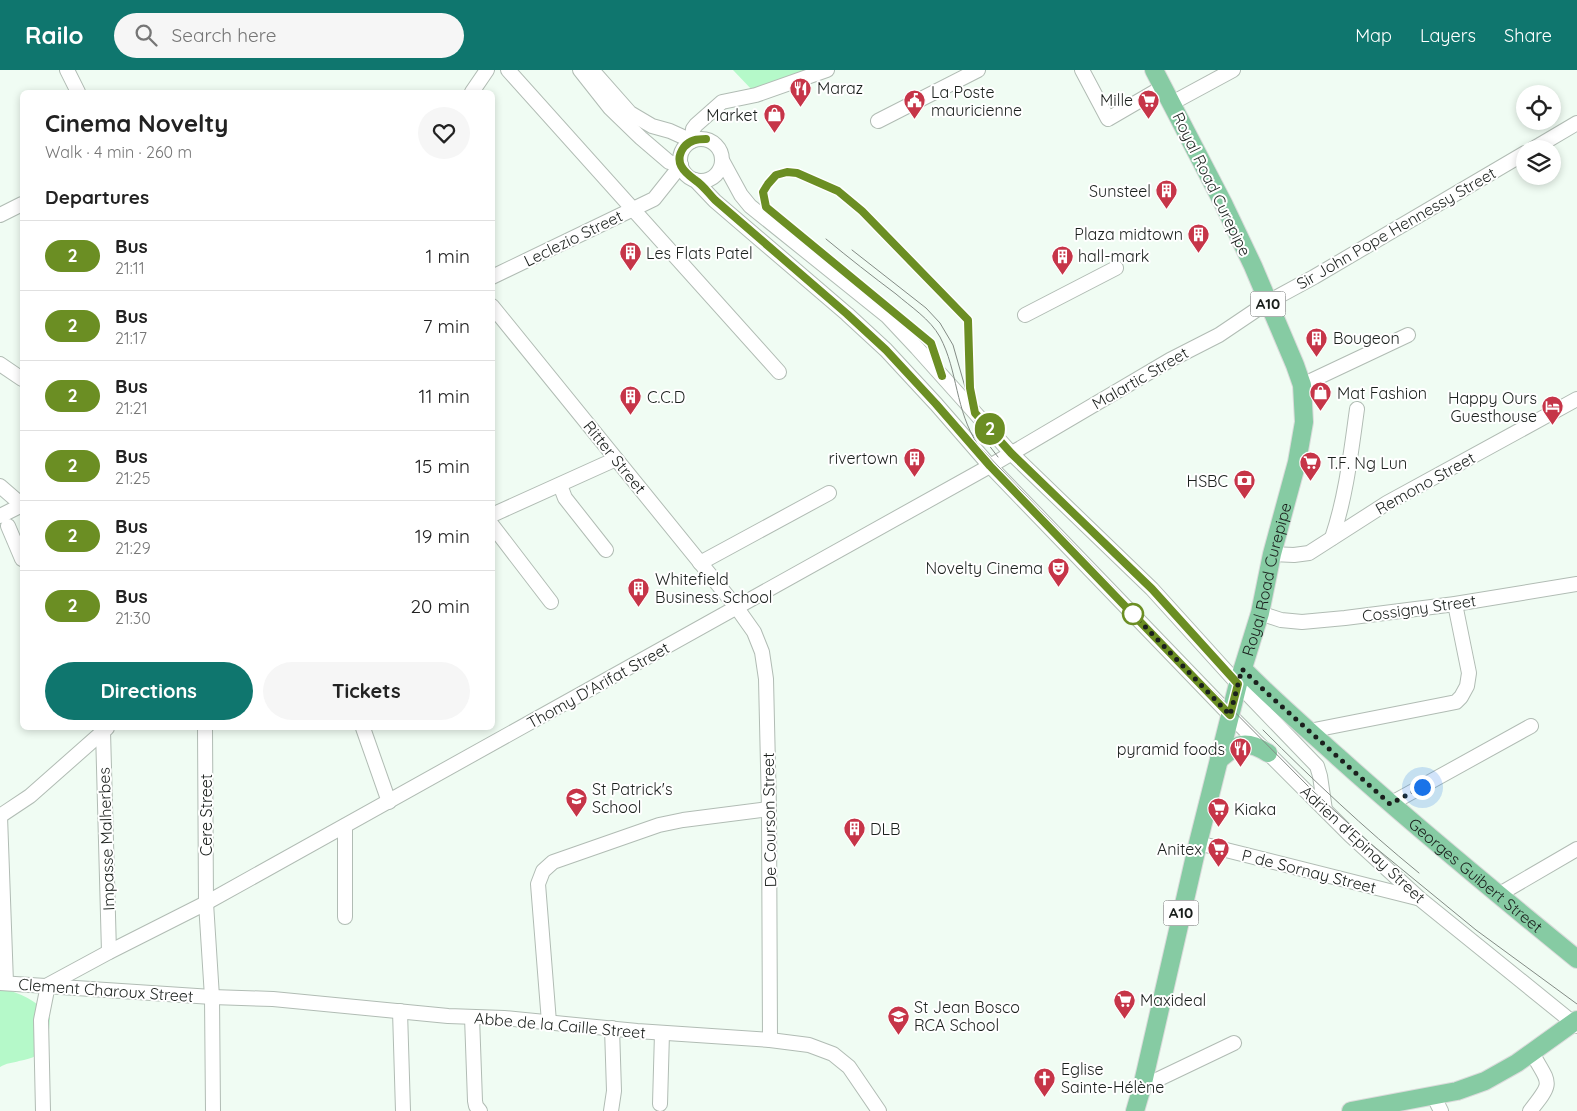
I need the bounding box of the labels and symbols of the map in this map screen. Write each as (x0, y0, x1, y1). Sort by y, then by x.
restaurant icon: Maraz (789, 76, 813, 107)
place label: Maraz (817, 78, 863, 98)
place label: La Poste mauricienne (931, 82, 1022, 120)
supermarket icon: Mille (1137, 88, 1161, 119)
public building icon: La Poste mauricienne (903, 89, 927, 120)
place label: Mille (1100, 90, 1133, 110)
shop icon: Market (762, 103, 786, 134)
place label: Market (706, 105, 758, 125)
street label: Royal Road Curepipe (1168, 109, 1256, 259)
street label: Sir John Pope Hennessy Street (1293, 163, 1499, 293)
building icon: Sunsteel (1155, 179, 1179, 210)
place label: Sunsteel (1089, 181, 1151, 201)
street label: Leclezio Street (520, 206, 626, 270)
building icon: Plaza midtown (1187, 222, 1211, 253)
place label: Plaza midtown (1074, 224, 1183, 244)
building icon: Les Flats Patel (618, 241, 642, 272)
place label: Les Flats Patel (646, 243, 753, 263)
building icon: hall-mark (1050, 244, 1074, 275)
place label: hall-mark (1078, 246, 1149, 266)
road number: A10 (1250, 292, 1286, 316)
building icon: Bougeon (1305, 326, 1329, 357)
place label: Bougeon (1333, 328, 1400, 348)
street label: Malartic Street (1088, 342, 1192, 414)
shop icon: Mat Fashion (1309, 381, 1333, 412)
place label: Mat Fashion (1337, 383, 1427, 403)
building icon: C.C.D (619, 385, 643, 416)
place label: C.C.D (647, 387, 685, 407)
place label: Happy Ours Guesthouse (1448, 388, 1537, 426)
hotel icon: Happy Ours Guesthouse (1541, 395, 1565, 426)
line badge: 2 (974, 413, 1006, 445)
street label: Ritter Street (579, 416, 651, 498)
building icon: rivertown (902, 446, 926, 477)
street label: Remono Street (1372, 447, 1478, 519)
place label: rivertown (829, 448, 898, 468)
supermarket icon: T.F. Ng Lun (1299, 451, 1323, 482)
place label: T.F. Ng Lun (1327, 453, 1407, 473)
bank icon: HSBC (1232, 469, 1256, 500)
place label: HSBC (1187, 471, 1228, 491)
street label: Royal Road Curepipe (1237, 500, 1296, 658)
theatre icon: Novelty Cinema (1047, 556, 1071, 587)
place label: Novelty Cinema (925, 558, 1043, 578)
place label: Whitefield Business School (655, 569, 773, 607)
building icon: Whitefield Business School (627, 576, 651, 607)
street label: Cossigny Street (1361, 590, 1477, 626)
unlabelled marker (1122, 603, 1144, 625)
street label: Thomy D'Arifat Street (523, 637, 673, 733)
restaurant icon: pyramid foods (1229, 737, 1253, 768)
place label: pyramid foods (1117, 739, 1225, 759)
street label: De Courson Street (758, 752, 780, 888)
street label: Impasse Malherbes (94, 767, 118, 911)
street label: Cere Street (196, 774, 216, 856)
your location (1410, 775, 1435, 800)
place label: St Patrick's School (592, 779, 672, 817)
street label: Adrien d'Epinay Street (1296, 781, 1430, 907)
school or university icon: St Patrick's School (564, 786, 588, 817)
supermarket icon: Kiaka (1206, 797, 1230, 828)
place label: Kiaka (1234, 799, 1276, 819)
street label: Georges Guibert Street (1405, 813, 1547, 937)
building icon: DLB (842, 817, 866, 848)
place label: DLB (870, 819, 900, 839)
supermarket icon: Anitex (1206, 837, 1230, 868)
place label: Anitex (1157, 839, 1202, 859)
street label: P de Sornay Street (1240, 845, 1378, 897)
road number: A10 (1164, 900, 1198, 926)
street label: Clement Charoux Street (18, 974, 194, 1006)
supermarket icon: Maxideal (1112, 988, 1136, 1019)
place label: Maxideal (1140, 990, 1206, 1010)
place label: St Jean Bosco RCA School (914, 997, 1020, 1035)
school or university icon: St Jean Bosco RCA School (886, 1004, 910, 1035)
street label: Abbe de la Caille Street (474, 1008, 646, 1042)
place label: Eglise Sainte-Hélène (1061, 1059, 1164, 1097)
church icon: Eglise Sainte-Hélène (1033, 1066, 1057, 1097)

